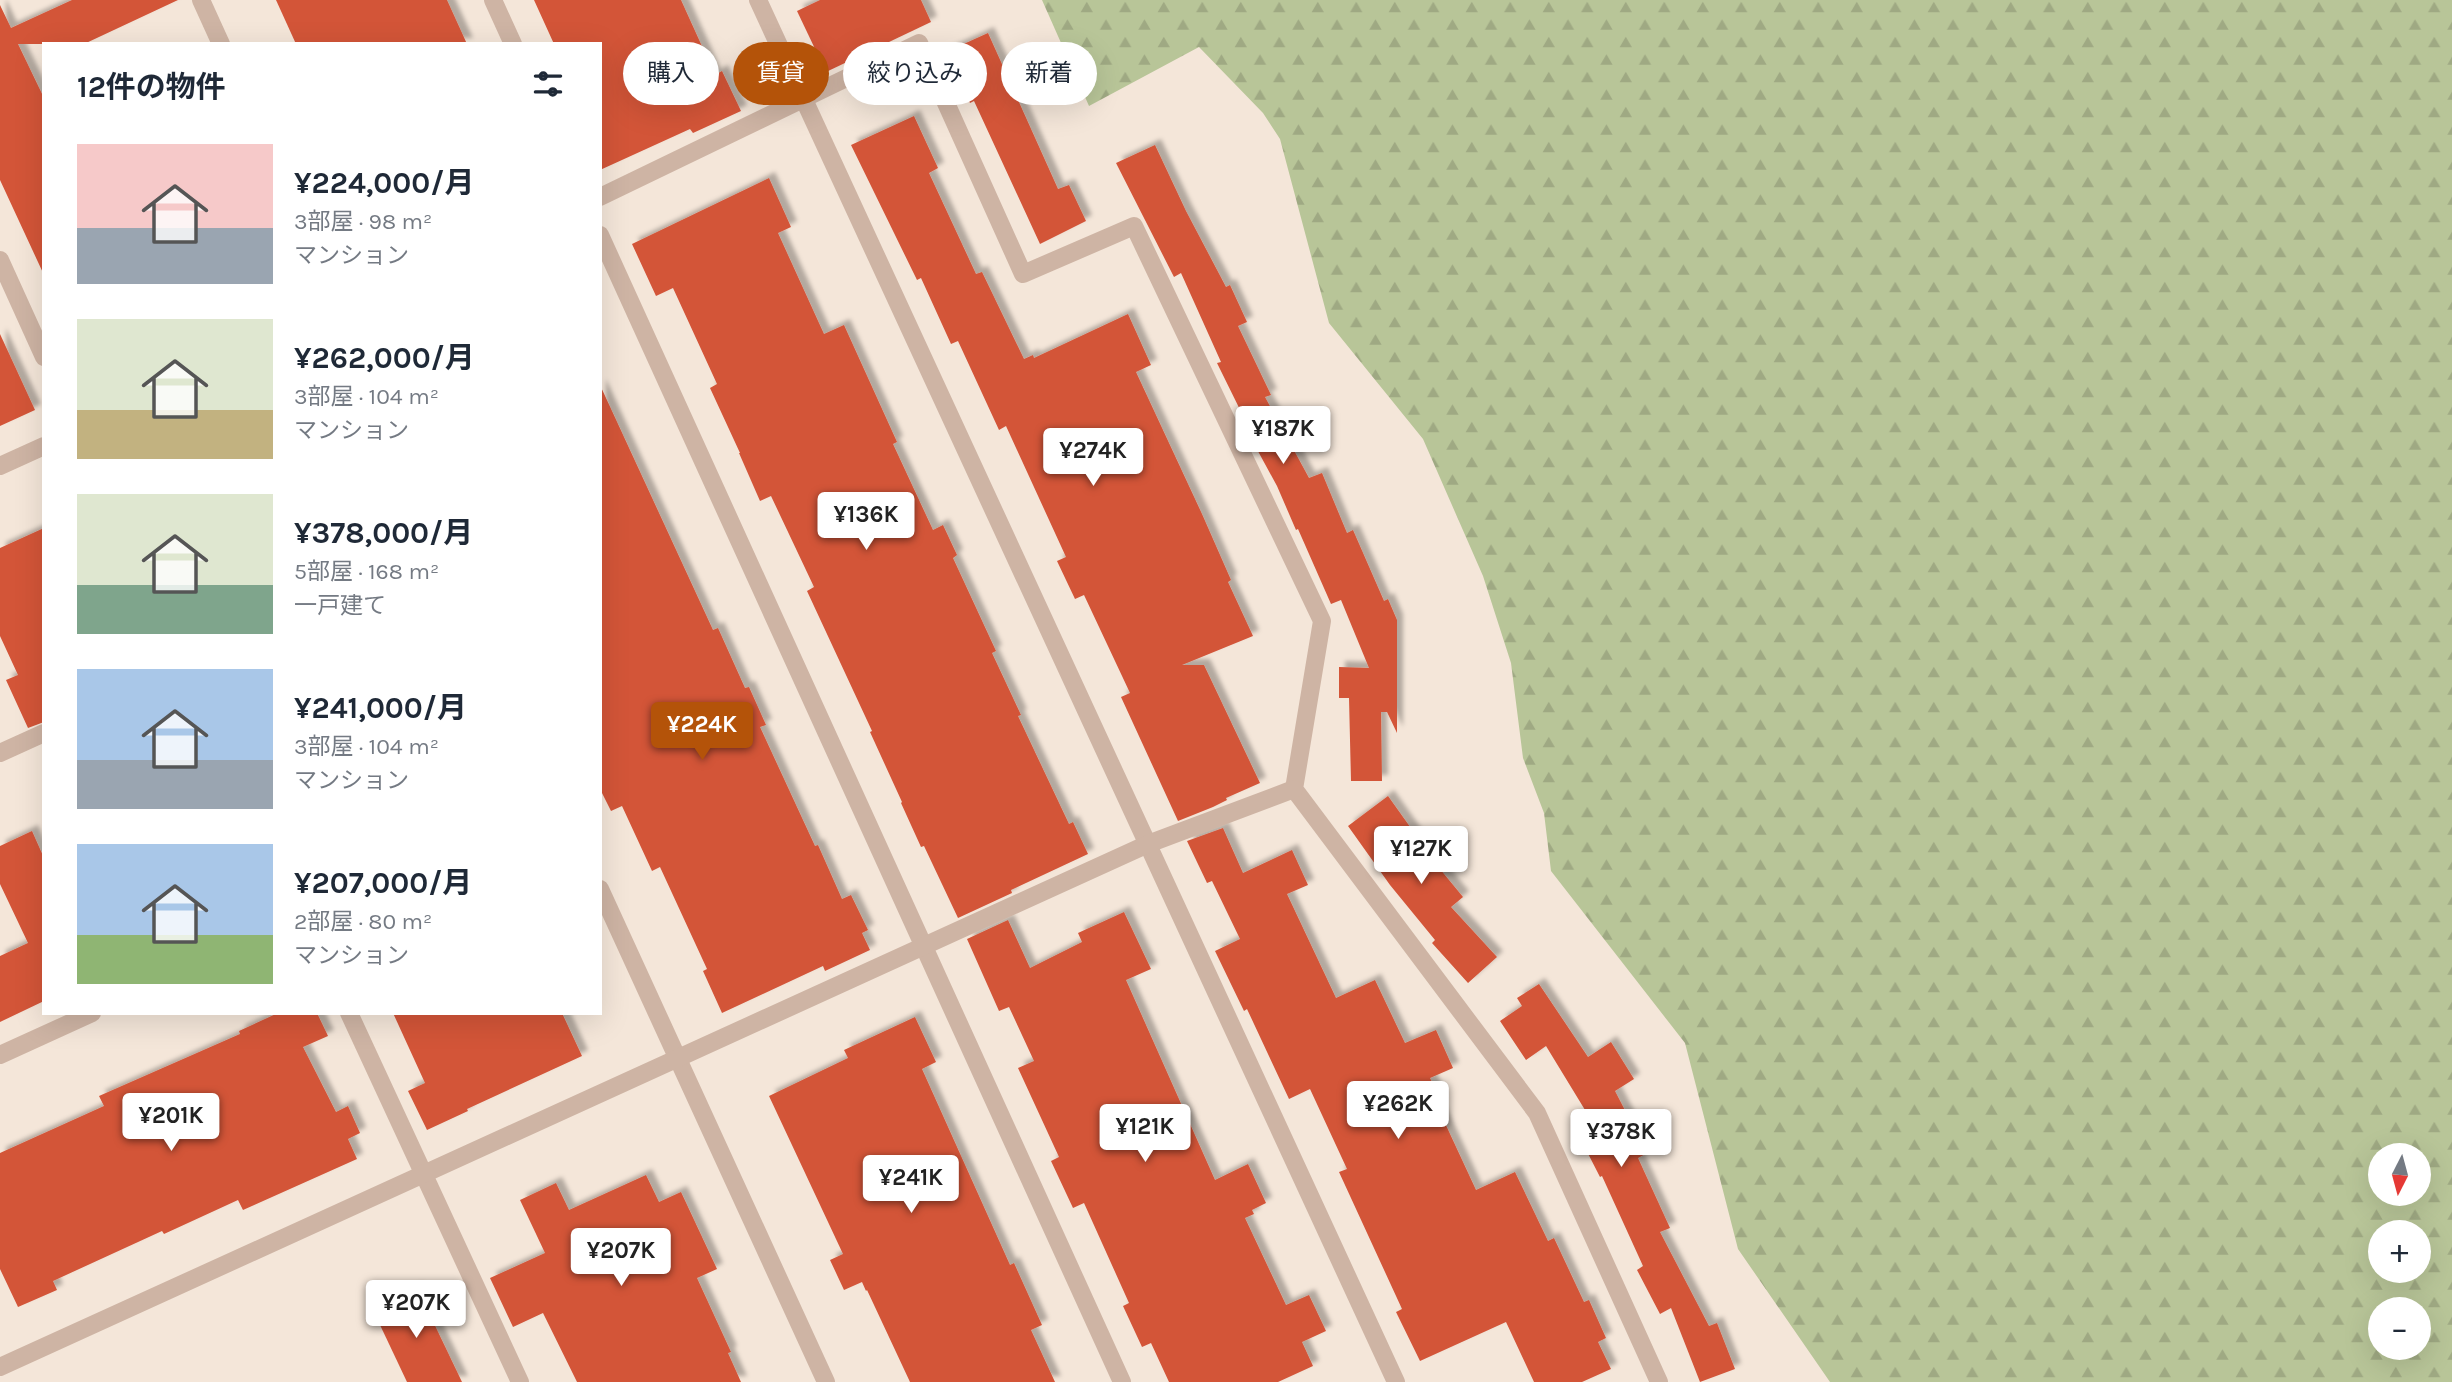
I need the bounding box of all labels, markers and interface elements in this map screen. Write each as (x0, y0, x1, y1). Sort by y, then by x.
chip: 購入 (623, 42, 719, 105)
chip: 賃貸 (733, 42, 829, 105)
chip: 絞り込み (843, 42, 987, 105)
chip: 新着 (1001, 42, 1097, 105)
icon: filters (529, 65, 567, 103)
text: 12件の物件 (77, 69, 226, 105)
text: ¥224,000/月 (294, 165, 474, 201)
icon: home (133, 172, 217, 256)
text: 3部屋 · 98 m² (294, 208, 432, 235)
text: マンション (294, 242, 409, 269)
text: ¥262,000/月 (294, 340, 475, 376)
icon: home (133, 347, 217, 431)
text: 3部屋 · 104 m² (294, 383, 439, 410)
pin: ¥187K (1234, 406, 1332, 466)
text: ¥187K (1251, 415, 1315, 442)
text: マンション (294, 417, 409, 444)
pin: ¥274K (1044, 428, 1142, 488)
text: ¥274K (1059, 437, 1127, 464)
pin: ¥136K (817, 492, 915, 552)
text: ¥136K (834, 501, 899, 528)
text: ¥378,000/月 (294, 515, 473, 551)
icon: home (133, 522, 217, 606)
text: 5部屋 · 168 m² (294, 558, 439, 585)
text: 一戸建て (294, 592, 386, 619)
text: ¥241,000/月 (294, 690, 467, 726)
icon: home (133, 697, 217, 781)
pin: ¥224K (653, 702, 751, 762)
text: ¥224K (667, 711, 737, 738)
text: 3部屋 · 104 m² (294, 733, 439, 760)
text: マンション (294, 767, 409, 794)
pin: ¥127K (1372, 826, 1470, 886)
text: ¥127K (1390, 835, 1452, 862)
text: ¥207,000/月 (294, 865, 472, 901)
icon: home (133, 872, 217, 956)
text: 2部屋 · 80 m² (294, 908, 432, 935)
text: マンション (294, 942, 409, 969)
pin: ¥262K (1349, 1082, 1447, 1141)
text: ¥262K (1363, 1090, 1433, 1117)
pin: ¥201K (122, 1094, 220, 1153)
text: ¥201K (138, 1102, 204, 1129)
pin: ¥121K (1096, 1104, 1194, 1164)
pin: ¥378K (1572, 1110, 1670, 1169)
text: ¥121K (1116, 1113, 1174, 1140)
text: ¥378K (1586, 1118, 1656, 1145)
north arrow (2368, 1143, 2431, 1206)
map controls (2368, 1143, 2431, 1360)
pin: ¥241K (862, 1156, 960, 1215)
text: ¥241K (879, 1164, 943, 1191)
button: + (2368, 1220, 2431, 1283)
pin: ¥207K (572, 1228, 670, 1288)
text: ¥207K (587, 1237, 655, 1264)
pin: ¥207K (367, 1280, 465, 1340)
text: ¥207K (382, 1289, 450, 1316)
button: − (2368, 1297, 2431, 1360)

